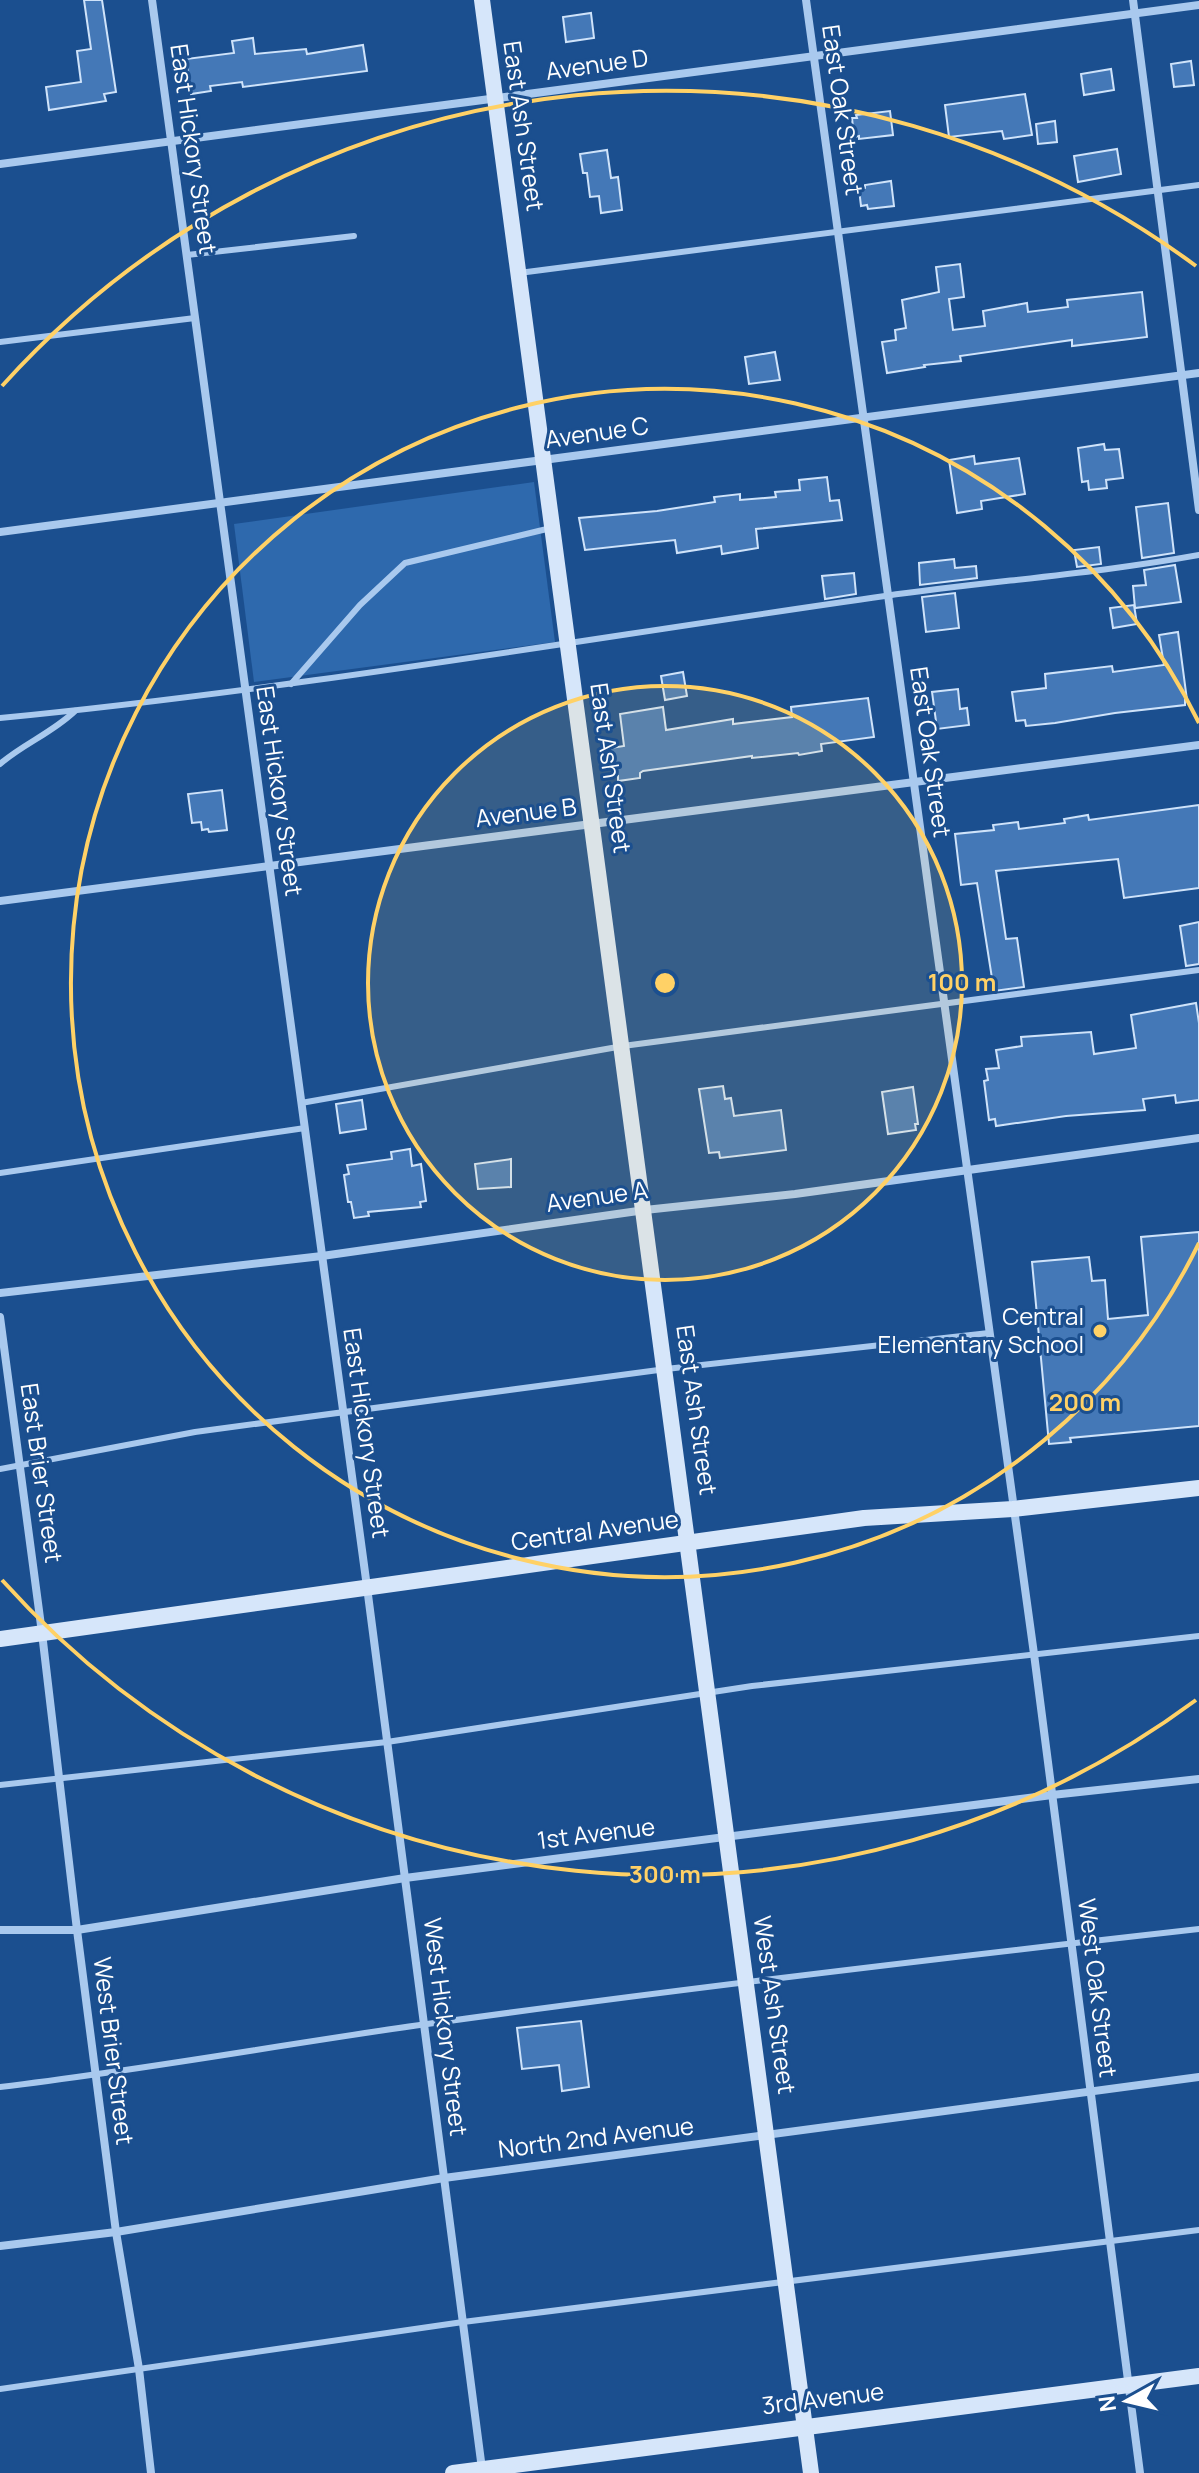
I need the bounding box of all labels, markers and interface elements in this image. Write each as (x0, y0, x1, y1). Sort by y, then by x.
street label: East Oak Street (815, 22, 872, 197)
street label: East Ash Street (496, 39, 553, 213)
street label: Avenue D (543, 40, 650, 87)
street label: East Hickory Street (163, 42, 226, 256)
street label: Avenue C (543, 408, 651, 455)
street label: East Oak Street (903, 664, 960, 839)
street label: East Ash Street (583, 681, 640, 855)
street label: East Hickory Street (249, 684, 312, 898)
street label: Avenue B (473, 789, 578, 834)
text: 100 m (928, 965, 996, 998)
centre of rings (651, 969, 679, 997)
street label: Avenue A (544, 1172, 650, 1219)
place label: Central Elementary School (878, 1299, 1084, 1360)
marker: Central Elementary School (1091, 1322, 1109, 1340)
street label: East Ash Street (669, 1323, 726, 1497)
street label: East Hickory Street (336, 1326, 399, 1540)
street label: East Brier Street (14, 1381, 71, 1565)
text: 200 m (1049, 1385, 1121, 1418)
street label: Central Avenue (509, 1501, 681, 1558)
street label: 1st Avenue (535, 1809, 657, 1856)
text: 300 m (629, 1857, 701, 1890)
street label: West Oak Street (1071, 1897, 1126, 2079)
street label: West Ash Street (747, 1914, 804, 2096)
street label: West Hickory Street (417, 1916, 476, 2138)
street label: West Brier Street (87, 1955, 142, 2147)
street label: North 2nd Avenue (496, 2108, 696, 2165)
north arrow (1087, 2361, 1167, 2441)
street label: 3rd Avenue (760, 2374, 886, 2421)
text: N (1091, 2394, 1123, 2414)

